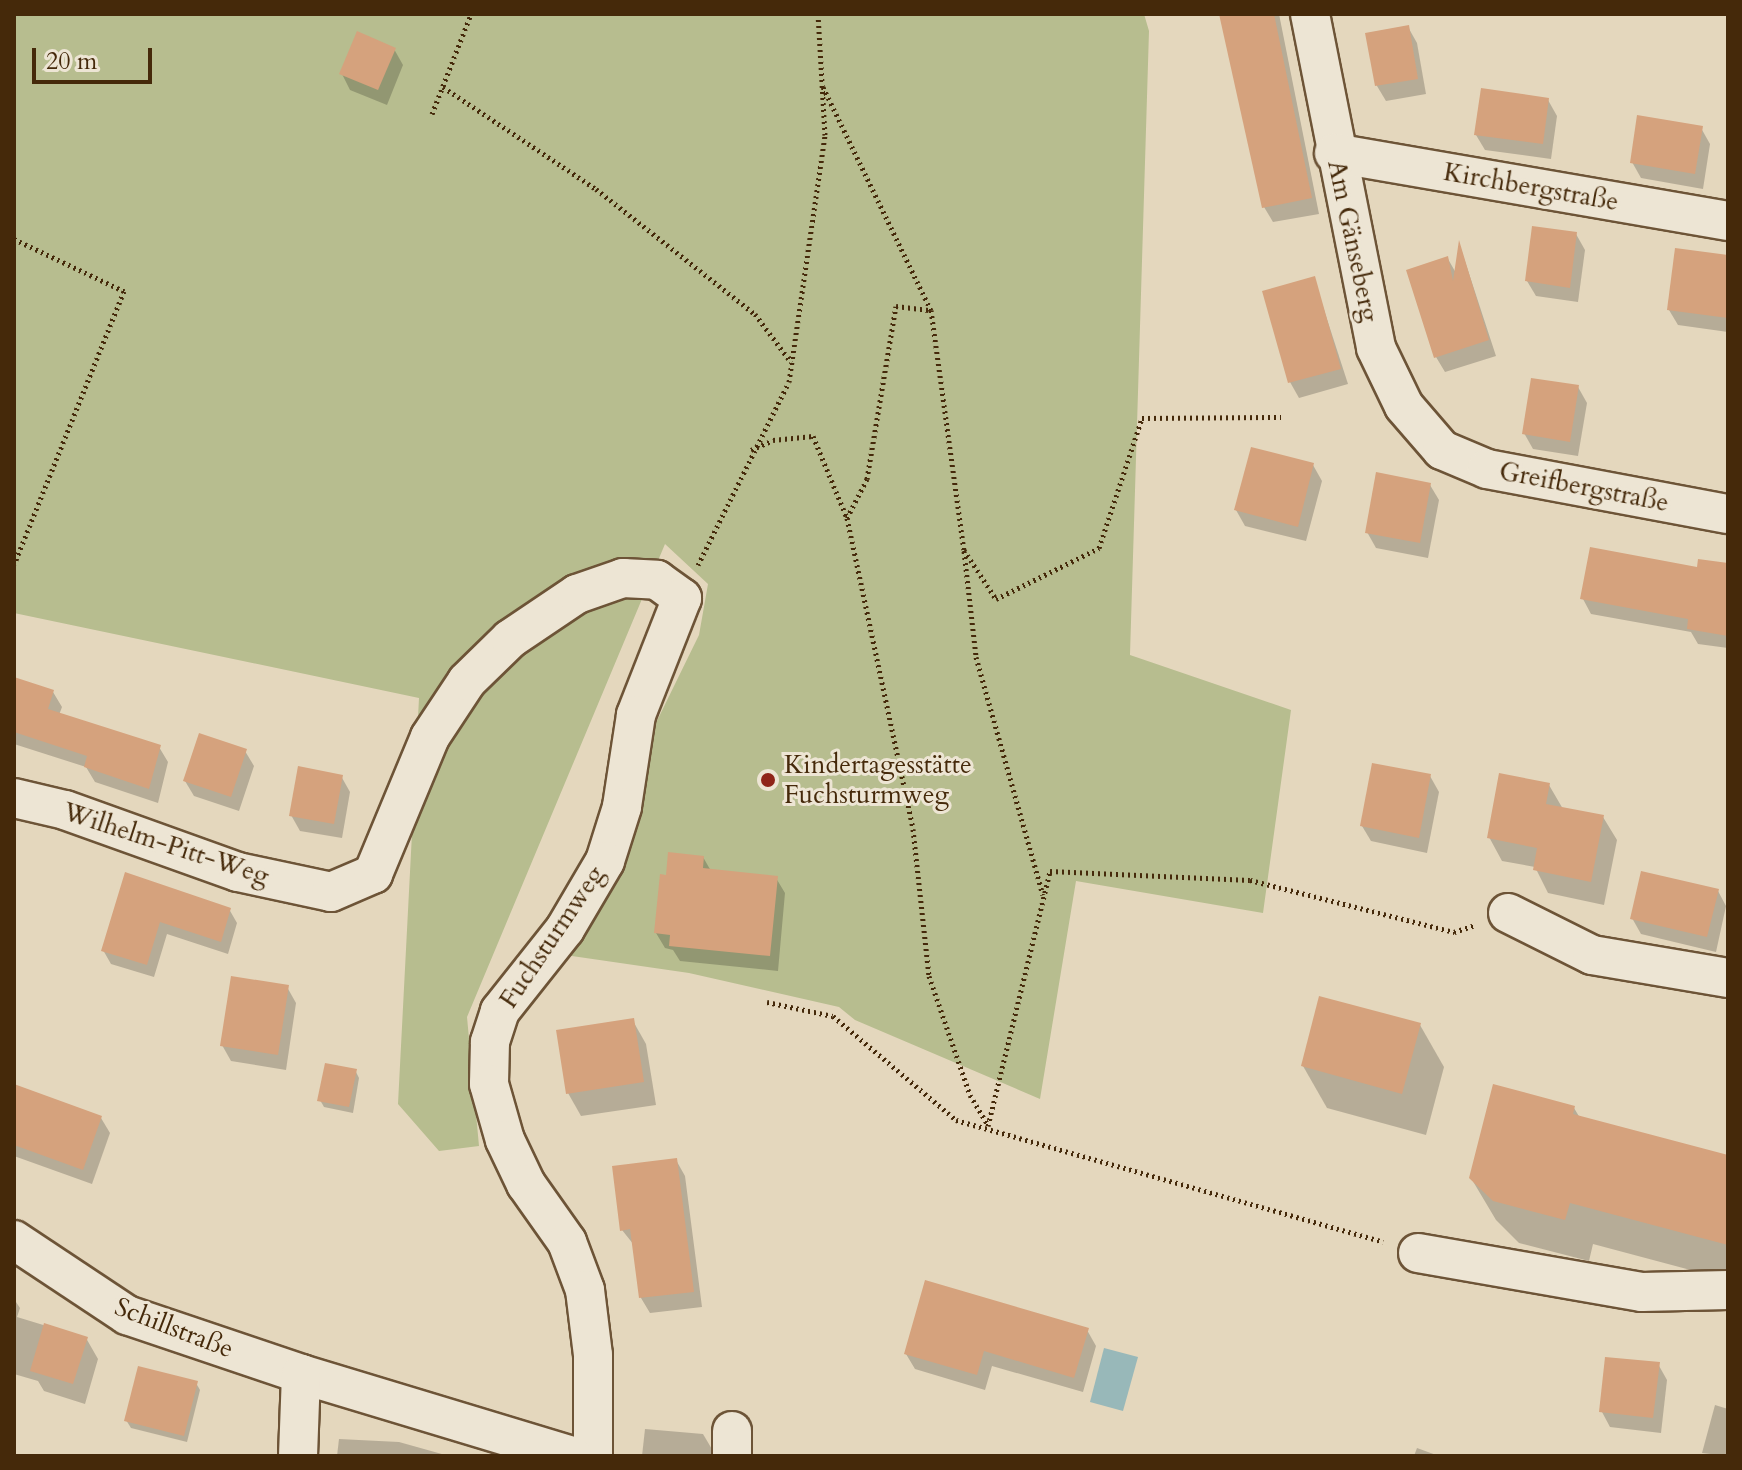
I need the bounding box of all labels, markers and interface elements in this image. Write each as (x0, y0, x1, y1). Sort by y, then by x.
scale bar (36, 32, 156, 82)
text: 20 m (46, 45, 97, 78)
street label: Kirchbergstraße (1441, 156, 1621, 218)
street label: Am Gänseberg (1321, 157, 1385, 325)
street label: Greifbergstraße (1497, 455, 1671, 519)
place label: Kindertagesstätte Fuchsturmweg (784, 749, 972, 810)
marker: Kindertagesstätte Fuchsturmweg (759, 771, 777, 789)
street label: Wilhelm-Pitt-Weg (59, 796, 273, 892)
street label: Fuchsturmweg (493, 860, 611, 1014)
street label: Schillstraße (110, 1291, 238, 1365)

